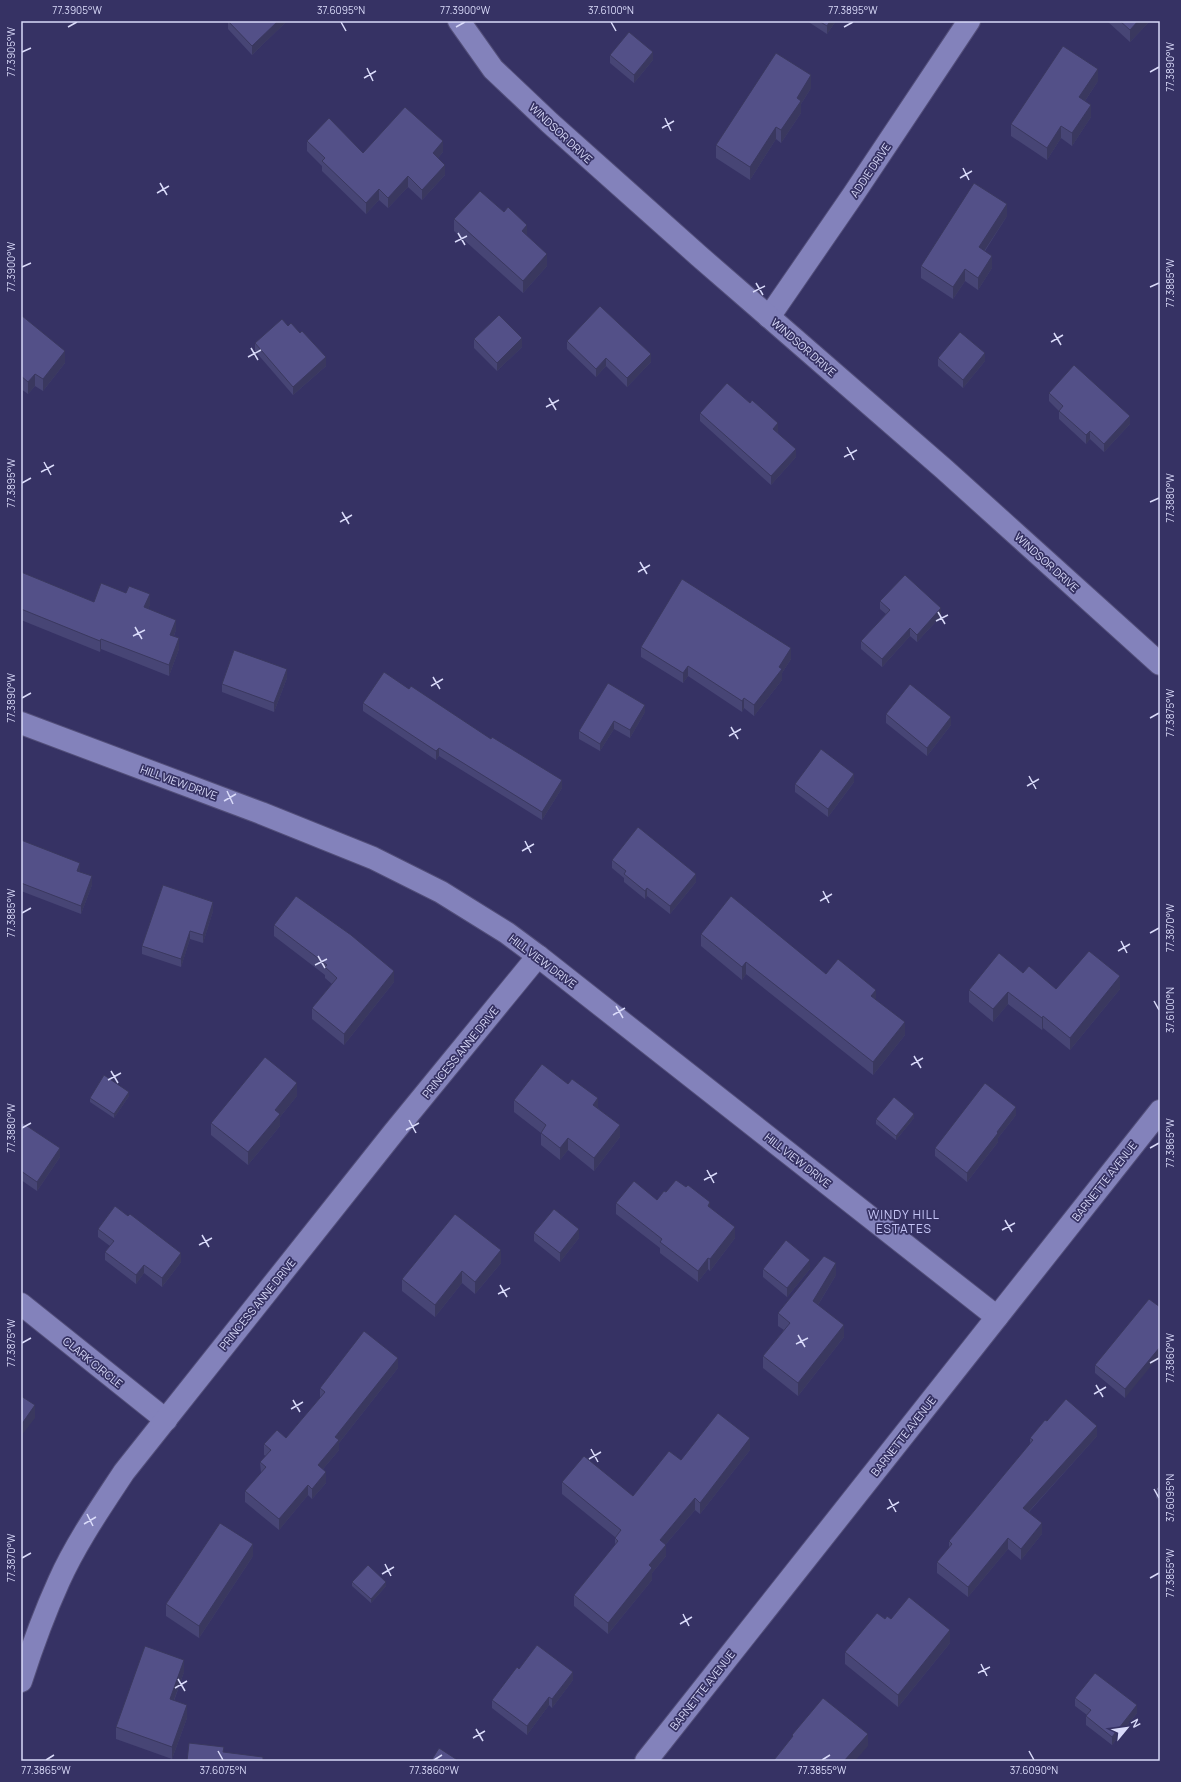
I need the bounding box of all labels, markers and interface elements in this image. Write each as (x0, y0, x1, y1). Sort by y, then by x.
text: 77.3905°W (52, 3, 102, 17)
text: 37.6095°N (317, 3, 365, 17)
text: 77.3900°W (440, 3, 491, 17)
text: 37.6100°N (588, 3, 634, 17)
text: 77.3895°W (828, 3, 878, 17)
text: 77.3905°W (4, 27, 18, 77)
text: 77.3890°W (1163, 42, 1177, 92)
street label: WINDSOR DRIVE (526, 100, 596, 166)
street label: ADDIE DRIVE (846, 140, 894, 200)
text: 77.3900°W (4, 241, 18, 292)
text: 77.3885°W (1163, 258, 1177, 307)
street label: WINDSOR DRIVE (768, 315, 840, 379)
text: 77.3895°W (4, 458, 18, 508)
text: 77.3880°W (1163, 473, 1177, 523)
street label: WINDSOR DRIVE (1012, 529, 1082, 595)
text: 77.3890°W (4, 673, 18, 723)
text: 77.3875°W (1163, 688, 1177, 737)
street label: HILL VIEW DRIVE (138, 761, 220, 803)
text: 77.3885°W (4, 888, 18, 937)
text: 77.3870°W (1163, 903, 1177, 952)
street label: HILL VIEW DRIVE (506, 931, 580, 991)
text: 37.6100°N (1163, 987, 1177, 1033)
street label: PRINCESS ANNE DRIVE (418, 1003, 502, 1101)
text: 77.3880°W (4, 1103, 18, 1153)
text: 77.3865°W (1163, 1118, 1177, 1168)
street label: HILL VIEW DRIVE (762, 1129, 834, 1191)
street label: BARNETTE AVENUE (1068, 1138, 1140, 1224)
district label: WINDY HILL ESTATES (868, 1206, 940, 1237)
street label: PRINCESS ANNE DRIVE (215, 1255, 299, 1353)
text: 77.3875°W (4, 1318, 18, 1367)
street label: CLARK CIRCLE (60, 1333, 126, 1391)
text: 77.3860°W (1163, 1333, 1177, 1383)
street label: BARNETTE AVENUE (867, 1393, 939, 1479)
text: 37.6095°N (1163, 1474, 1177, 1522)
text: 77.3870°W (4, 1533, 18, 1582)
text: 77.3855°W (1163, 1548, 1177, 1597)
street label: BARNETTE AVENUE (666, 1647, 738, 1733)
north arrow (1107, 1708, 1147, 1748)
text: N (1128, 1716, 1145, 1730)
text: 77.3865°W (21, 1763, 71, 1777)
text: 37.6075°N (200, 1763, 247, 1777)
text: 77.3860°W (409, 1763, 459, 1777)
text: 77.3855°W (798, 1763, 847, 1777)
text: 37.6090°N (1010, 1763, 1058, 1777)

